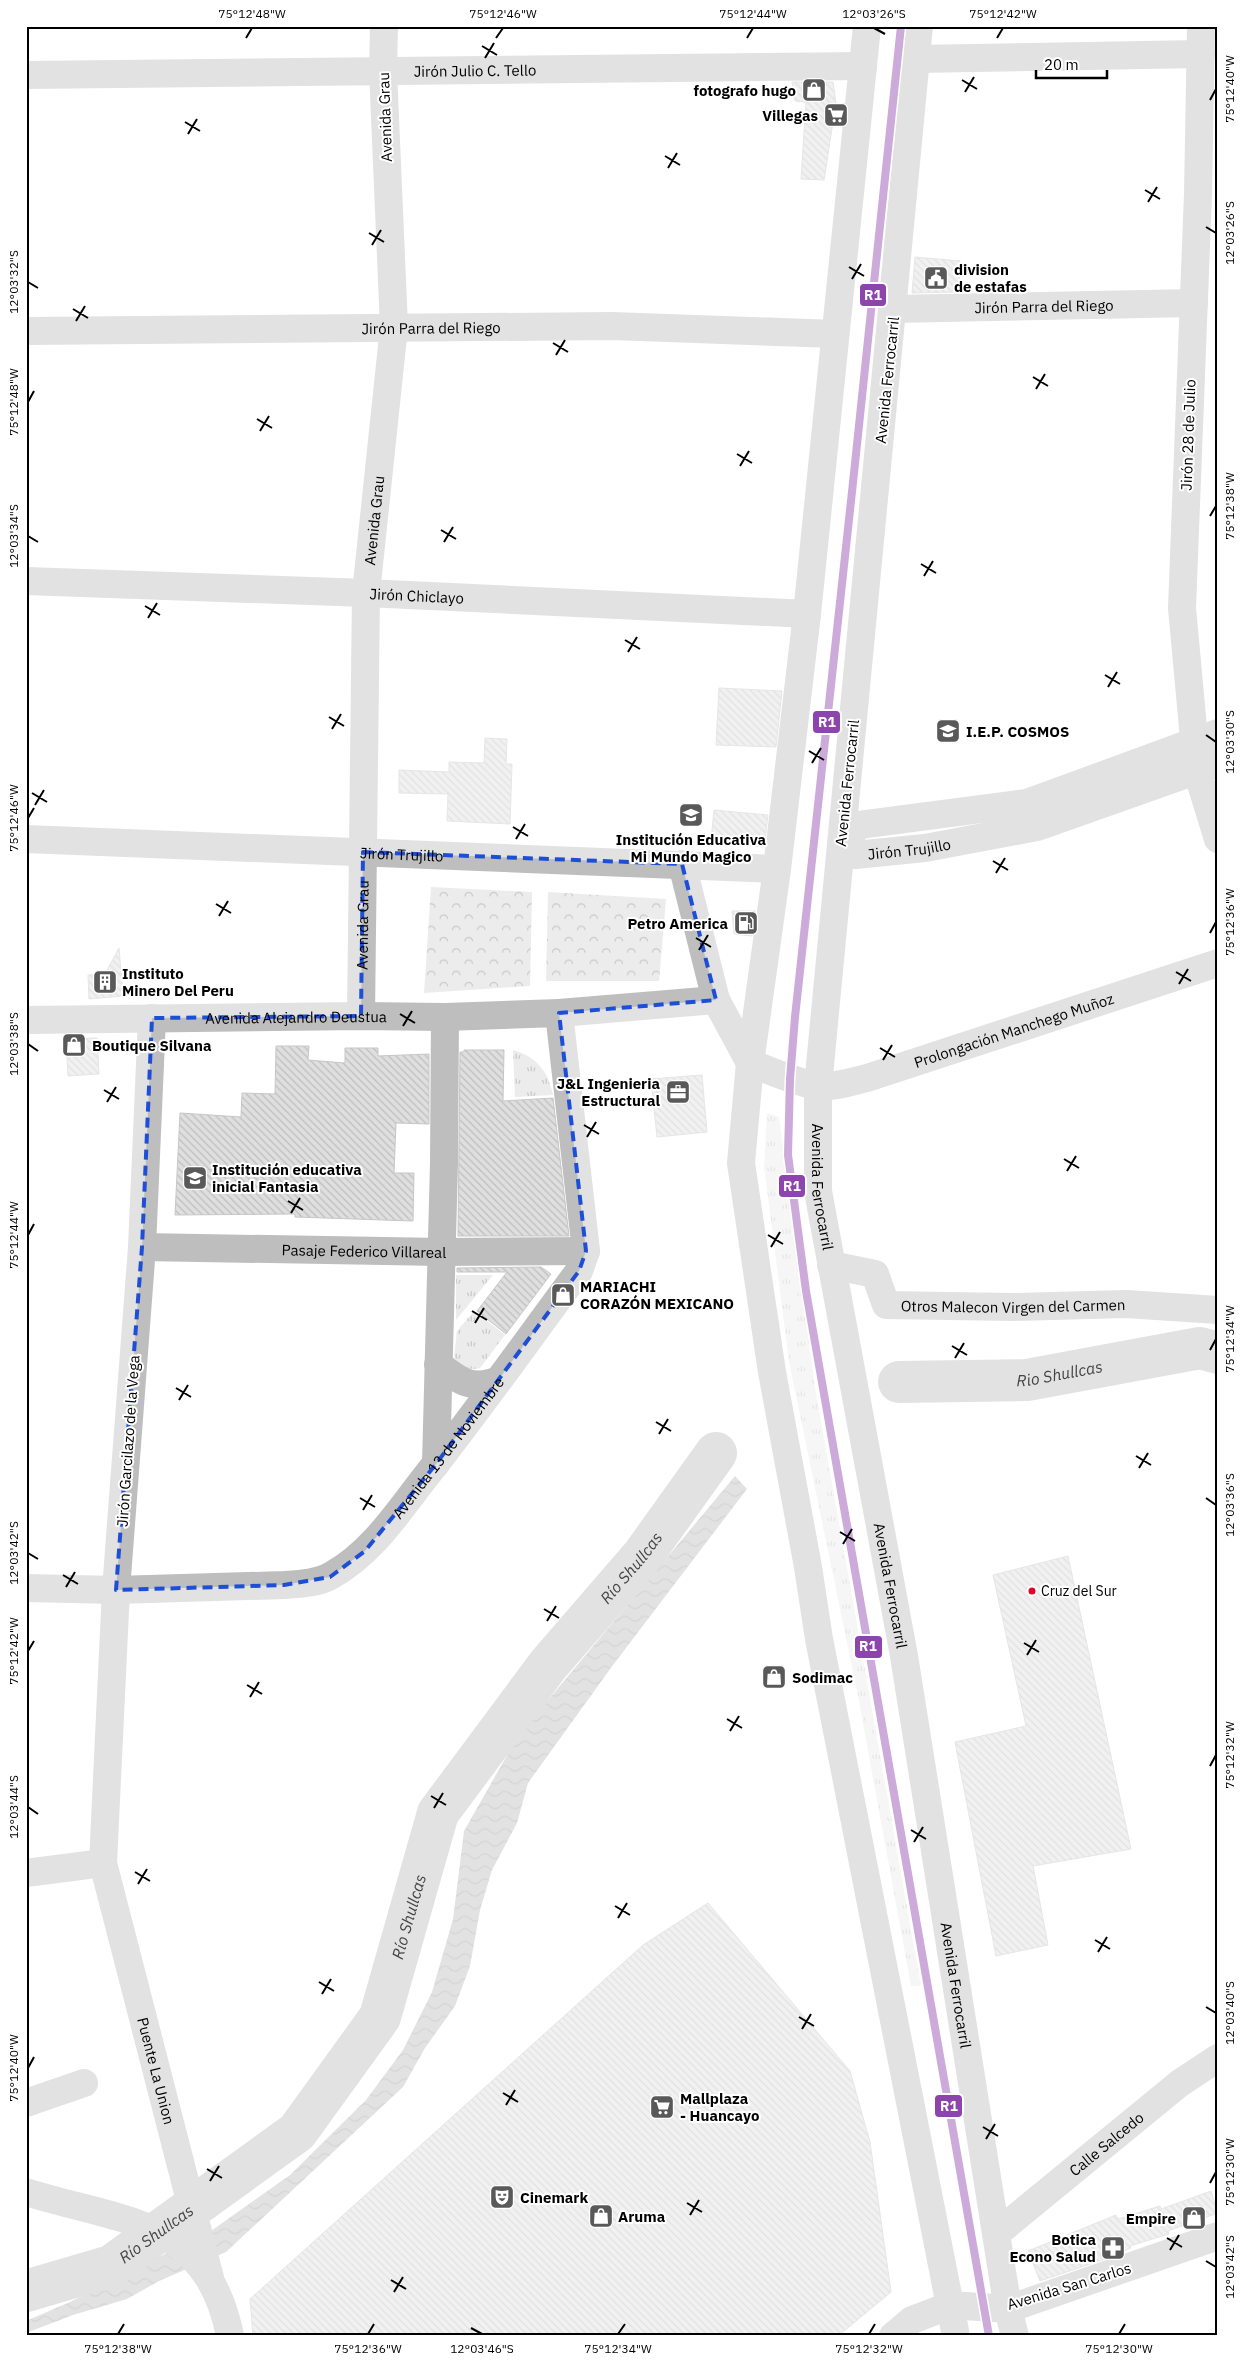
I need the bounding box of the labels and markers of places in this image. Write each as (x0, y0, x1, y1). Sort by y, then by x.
shop icon: fotografo hugo (801, 77, 827, 103)
place label: fotografo hugo (694, 81, 796, 100)
supermarket icon: Villegas (823, 102, 849, 128)
place label: Villegas (762, 106, 818, 125)
place label: division de estafas (954, 260, 1027, 296)
public building icon: division de estafas (923, 265, 949, 291)
school or university icon: I.E.P. COSMOS (935, 718, 961, 744)
place label: I.E.P. COSMOS (966, 722, 1069, 741)
school or university icon: Institución Educativa Mi Mundo Magico (678, 802, 704, 828)
place label: Institución Educativa Mi Mundo Magico (616, 830, 767, 866)
fuel station icon: Petro America (733, 910, 759, 936)
place label: Petro America (628, 914, 728, 933)
place label: Instituto Minero Del Peru (122, 964, 234, 1000)
building icon: Instituto Minero Del Peru (92, 969, 118, 995)
shop icon: Boutique Silvana (61, 1032, 87, 1058)
place label: Boutique Silvana (92, 1036, 212, 1055)
place label: J&L Ingenieria Estructural (557, 1074, 660, 1110)
office icon: J&L Ingenieria Estructural (665, 1079, 691, 1105)
place label: Institución educativa inicial Fantasia (212, 1160, 362, 1196)
school or university icon: Institución educativa inicial Fantasia (182, 1165, 208, 1191)
place label: MARIACHI CORAZÓN MEXICANO (580, 1277, 734, 1313)
shop icon: MARIACHI CORAZÓN MEXICANO (550, 1282, 576, 1308)
place label: Cruz del Sur (1041, 1582, 1117, 1600)
marker: Cruz del Sur (1027, 1586, 1037, 1596)
shop icon: Sodimac (761, 1664, 787, 1690)
place label: Sodimac (792, 1668, 853, 1687)
place label: Mallplaza - Huancayo (680, 2089, 759, 2125)
supermarket icon: Mallplaza - Huancayo (649, 2094, 675, 2120)
theatre icon: Cinemark (489, 2184, 515, 2210)
place label: Cinemark (520, 2188, 588, 2207)
shop icon: Aruma (588, 2203, 614, 2229)
shop icon: Empire (1181, 2205, 1207, 2231)
place label: Aruma (618, 2207, 666, 2226)
place label: Empire (1126, 2209, 1176, 2228)
place label: Botica Econo Salud (1009, 2230, 1096, 2266)
pharmacy icon: Botica Econo Salud (1100, 2235, 1126, 2261)

